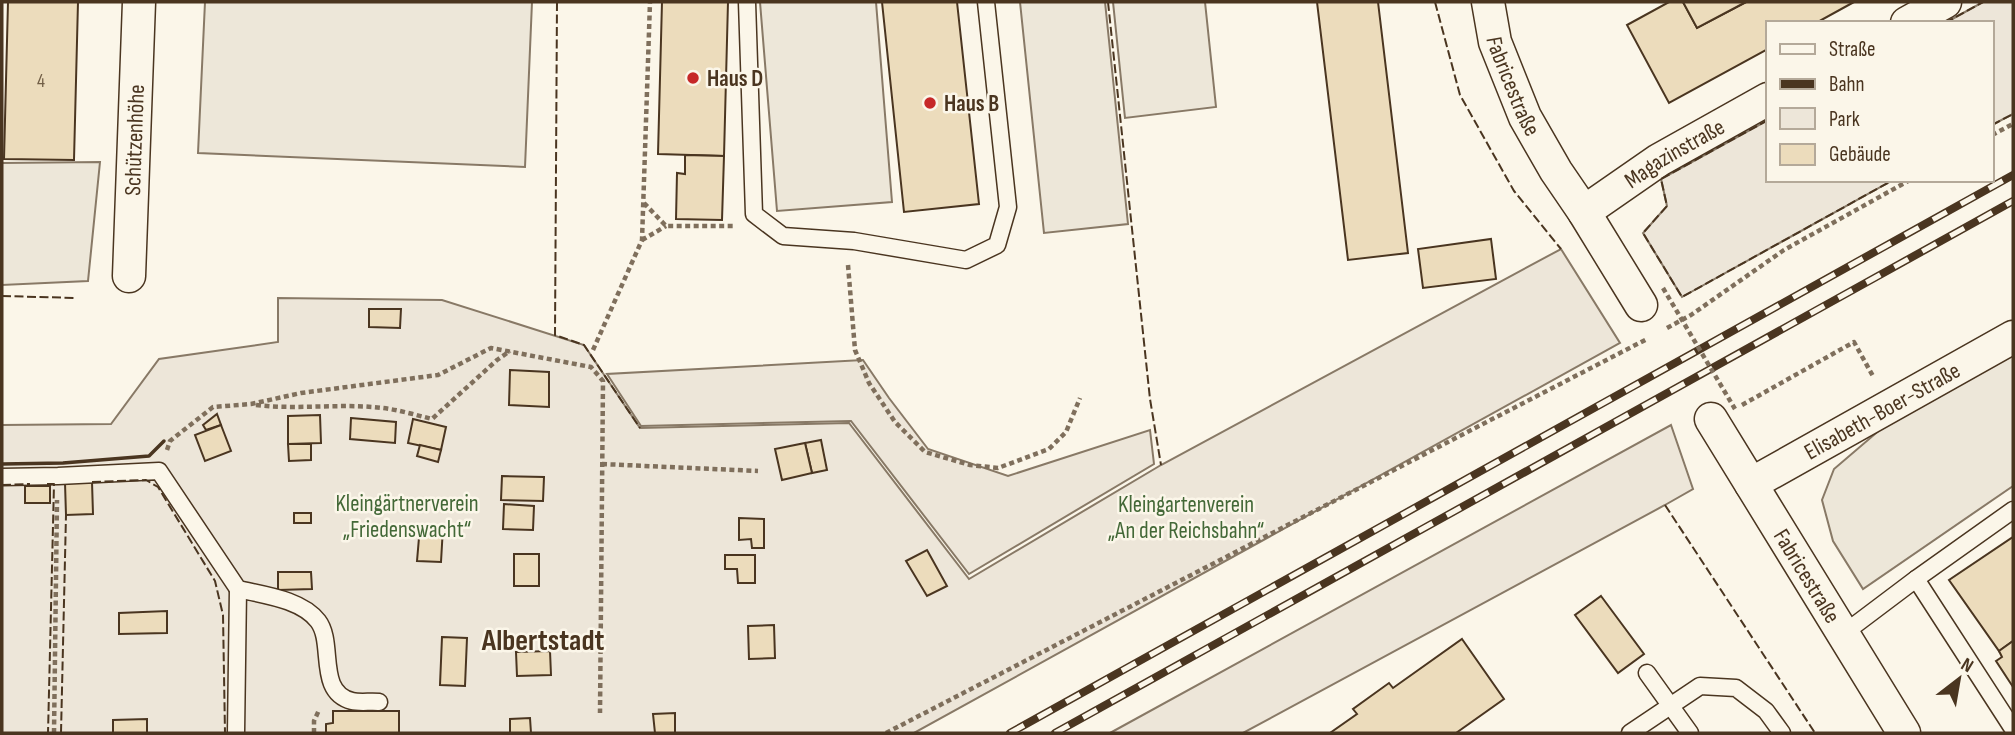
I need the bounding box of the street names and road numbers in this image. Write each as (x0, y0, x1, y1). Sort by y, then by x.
street label: Fabricestraße (1479, 35, 1546, 141)
street label: Schützenhöhe (119, 84, 151, 196)
street label: Magazinstraße (1619, 113, 1730, 195)
street label: Elisabeth-Boer-Straße (1799, 357, 1965, 466)
street label: Fabricestraße (1767, 524, 1846, 628)

